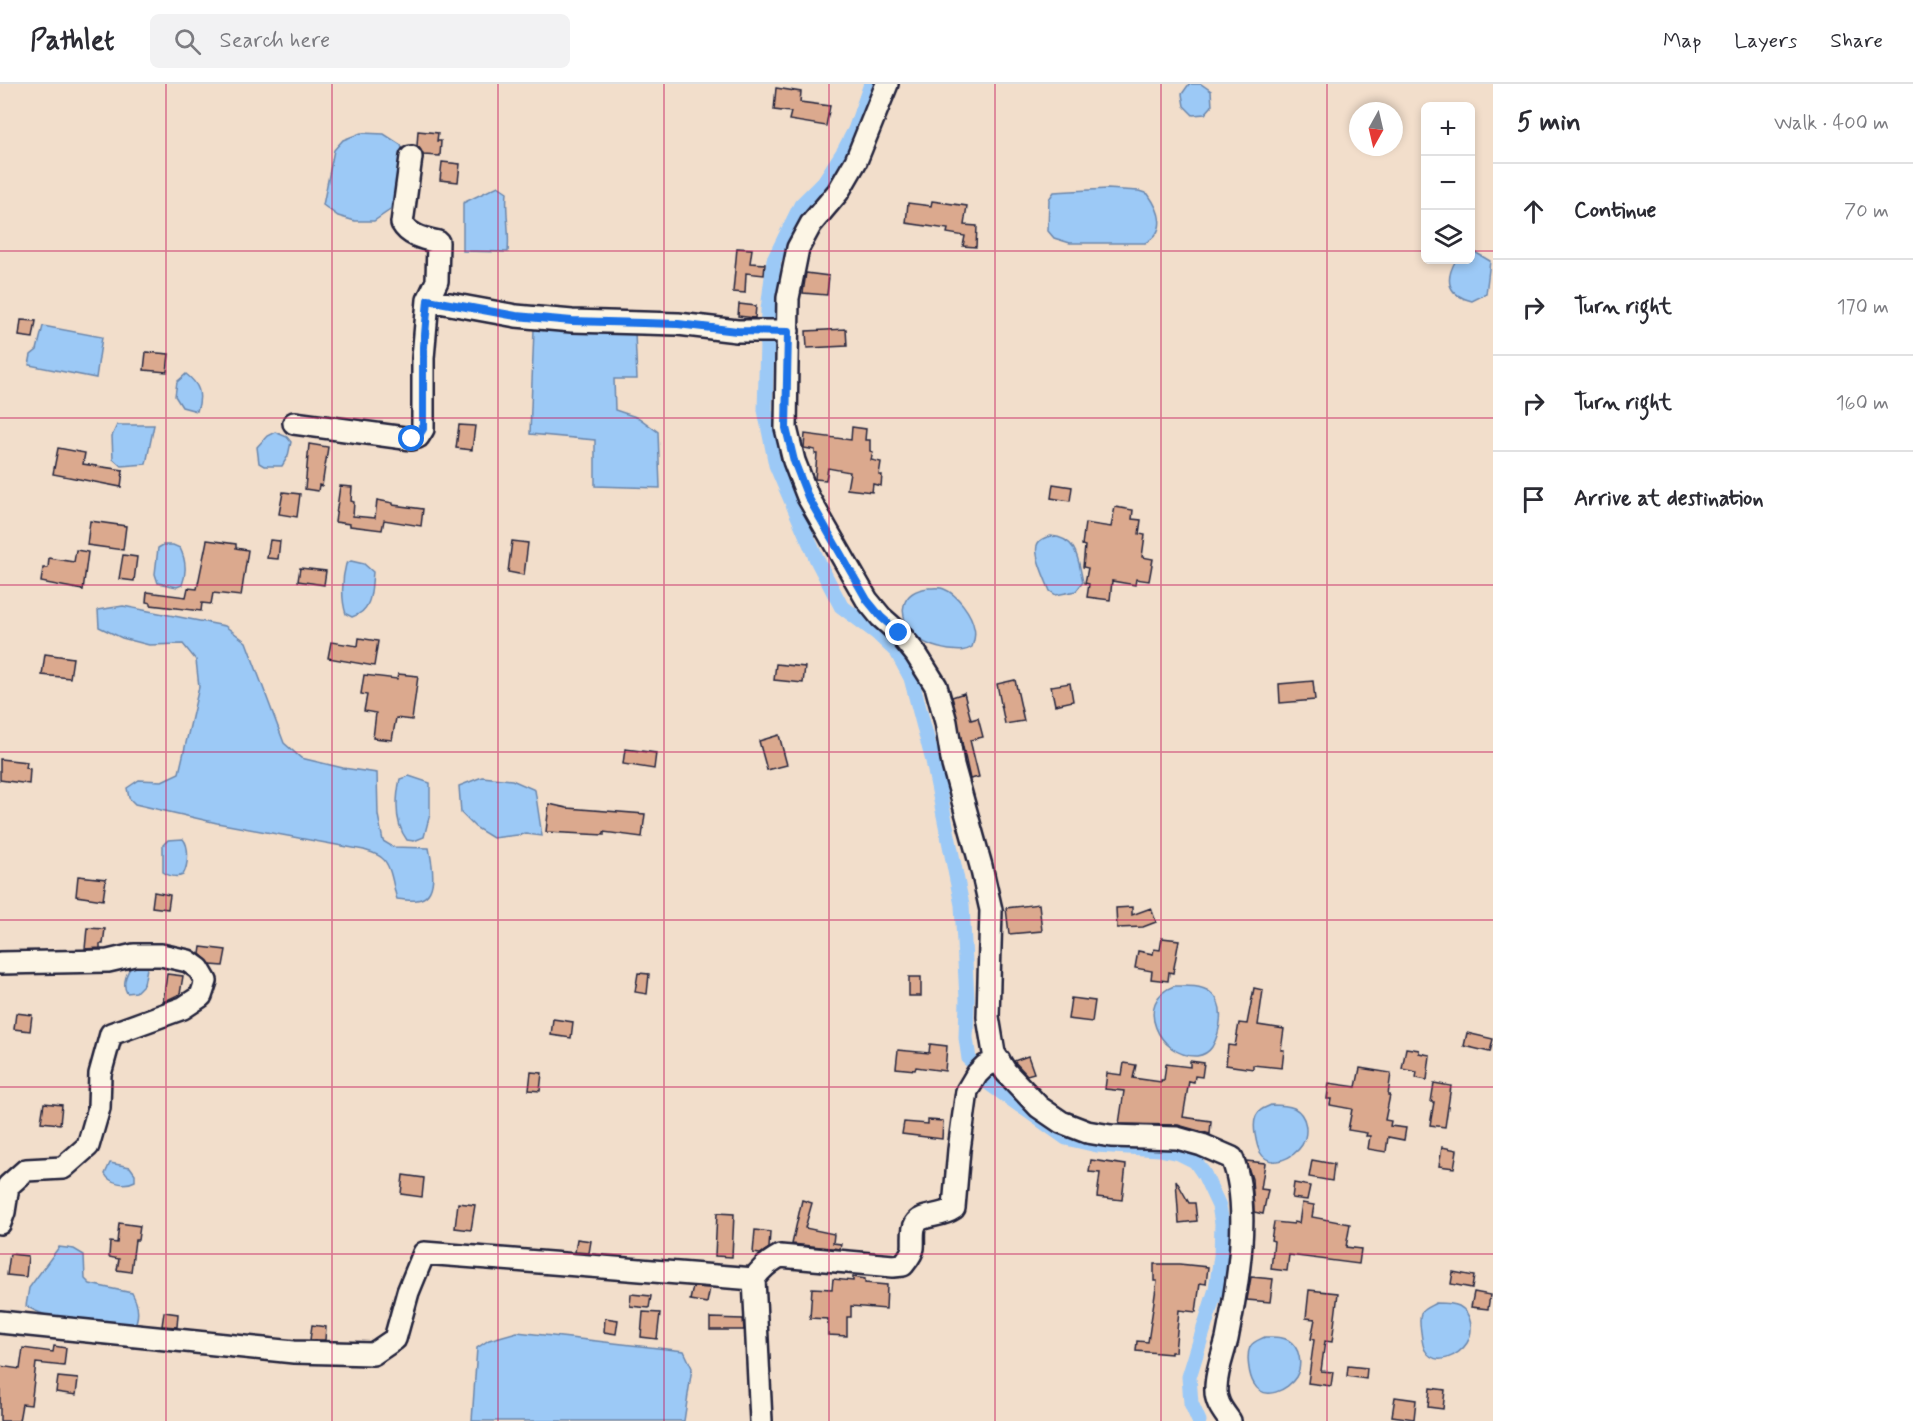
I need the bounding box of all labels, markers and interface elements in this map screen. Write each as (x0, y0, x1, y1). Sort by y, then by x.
search box (150, 14, 570, 68)
text: Pathlet (30, 23, 114, 60)
icon: search (171, 25, 204, 58)
text: Search here (219, 27, 330, 55)
text: Map (1663, 27, 1701, 55)
text: Layers (1734, 27, 1797, 55)
text: Share (1830, 27, 1883, 55)
north arrow (1349, 102, 1403, 156)
map controls (1421, 102, 1475, 264)
button: + (1421, 102, 1475, 156)
text: 5 min (1517, 106, 1581, 140)
text: Walk · 400 m (1774, 110, 1889, 137)
button: − (1421, 156, 1475, 210)
icon: ahead (1517, 195, 1550, 228)
text: Continue (1574, 197, 1656, 225)
text: 70 m (1844, 198, 1889, 225)
button: layers (1421, 210, 1475, 264)
icon: right (1517, 291, 1550, 324)
text: Turn right (1574, 293, 1672, 321)
text: 170 m (1837, 294, 1889, 321)
icon: right (1517, 387, 1550, 420)
text: Turn right (1574, 389, 1672, 417)
text: 160 m (1836, 390, 1889, 417)
route start (398, 425, 424, 451)
icon: arrive (1517, 483, 1550, 516)
text: Arrive at destination (1574, 485, 1764, 513)
route end (885, 619, 911, 645)

